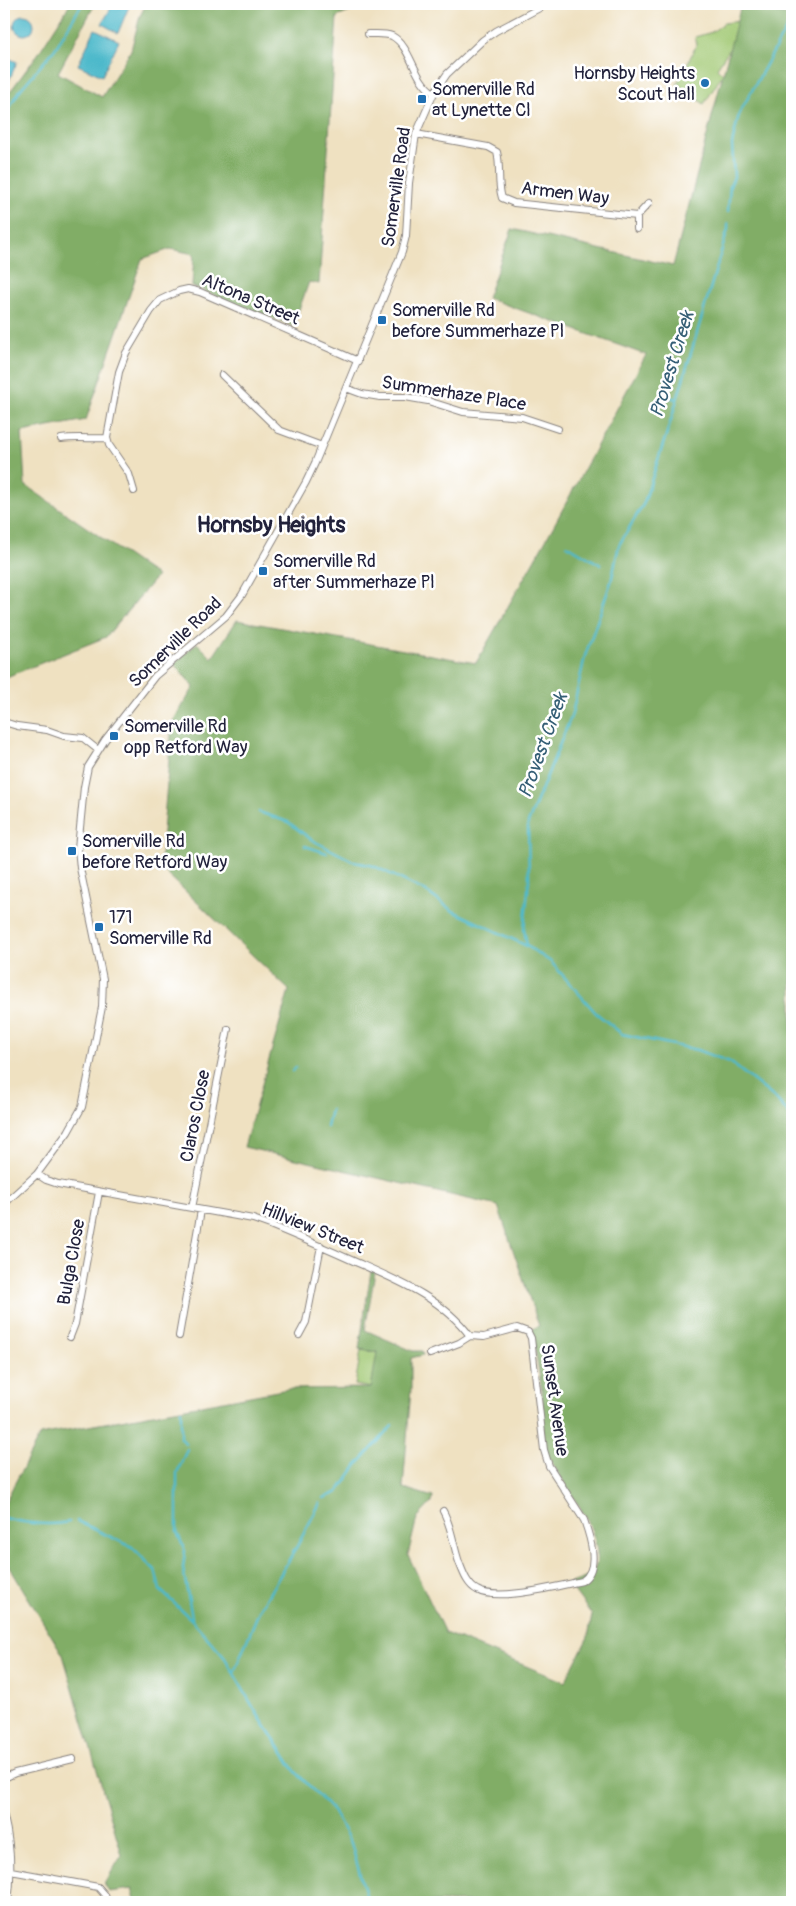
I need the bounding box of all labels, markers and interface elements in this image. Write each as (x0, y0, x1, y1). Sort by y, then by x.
place label: Hornsby Heights Scout Hall (573, 62, 695, 106)
marker: Hornsby Heights Scout Hall (699, 77, 711, 89)
place label: Somerville Rd at Lynette Cl (432, 78, 535, 122)
marker: Somerville Rd at Lynette Cl (416, 93, 428, 105)
street label: Somerville Road (377, 126, 416, 249)
street label: Armen Way (520, 177, 610, 210)
street label: Altona Street (198, 269, 304, 331)
place label: Somerville Rd before Summerhaze Pl (392, 299, 564, 343)
water label: Provest Creek (644, 306, 700, 420)
marker: Somerville Rd before Summerhaze Pl (376, 314, 388, 326)
street label: Summerhaze Place (380, 371, 528, 416)
district label: Hornsby Heights (197, 511, 345, 539)
place label: Somerville Rd after Summerhaze Pl (273, 550, 435, 594)
marker: Somerville Rd after Summerhaze Pl (257, 565, 269, 577)
street label: Somerville Road (124, 592, 227, 693)
water label: Provest Creek (513, 688, 574, 801)
place label: Somerville Rd opp Retford Way (124, 715, 248, 759)
marker: Somerville Rd opp Retford Way (108, 730, 120, 742)
place label: Somerville Rd before Retford Way (82, 830, 227, 874)
marker: Somerville Rd before Retford Way (66, 845, 78, 857)
place label: 171 Somerville Rd (109, 906, 212, 950)
marker: 171 Somerville Rd (93, 921, 105, 933)
street label: Claros Close (175, 1068, 216, 1164)
street label: Hillview Street (258, 1198, 368, 1260)
street label: Bulga Close (53, 1217, 90, 1307)
street label: Sunset Avenue (535, 1343, 574, 1458)

